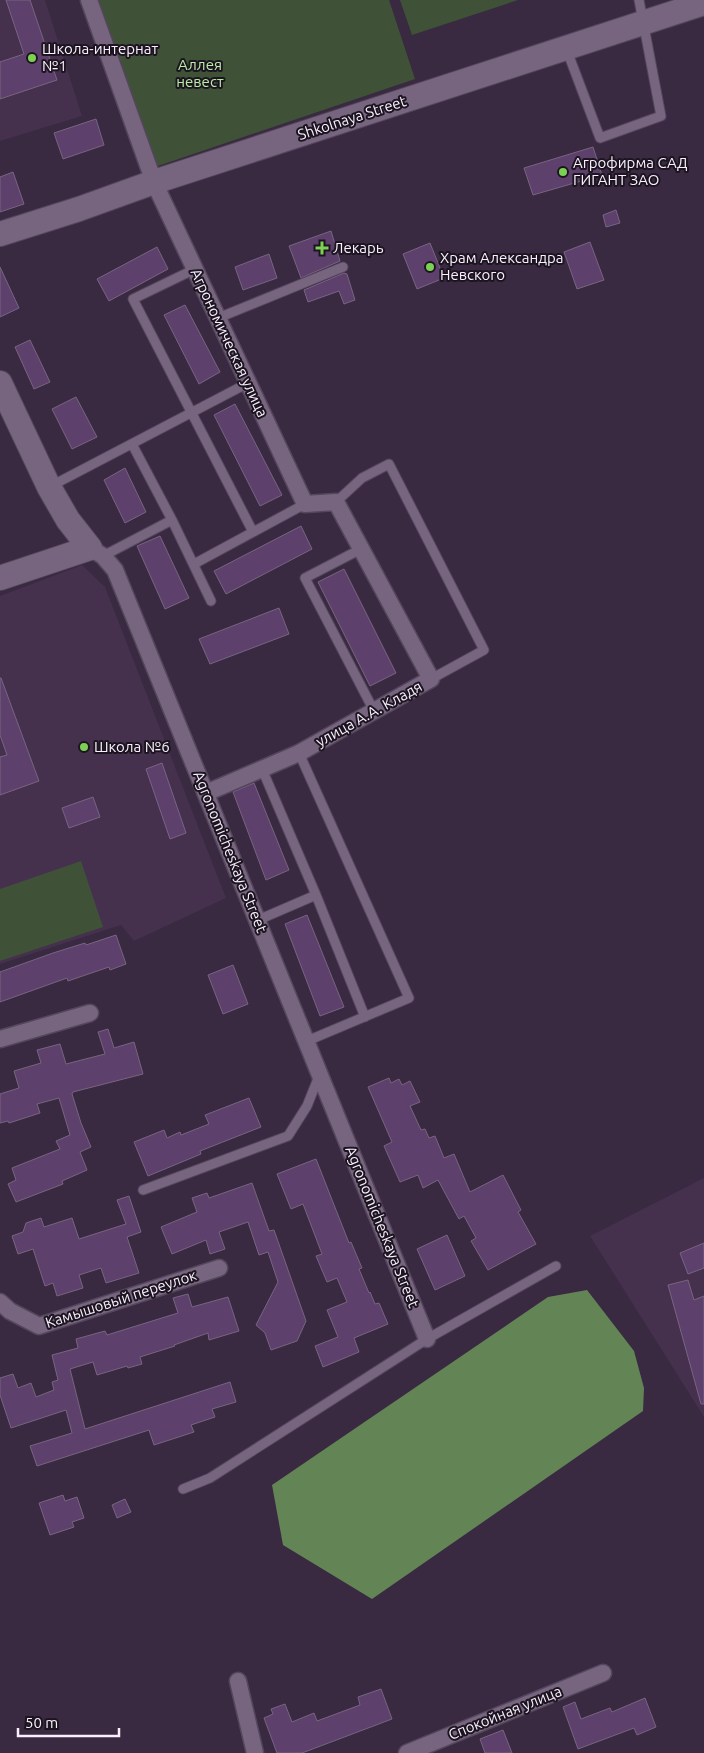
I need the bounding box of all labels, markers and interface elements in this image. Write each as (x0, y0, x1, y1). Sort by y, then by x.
place label: Школа-интернат №1 (42, 40, 158, 74)
marker: Школа-интернат №1 (26, 52, 38, 64)
park label: Аллея невест (176, 56, 224, 90)
street label: Shkolnaya Street (296, 92, 408, 143)
place label: Агрофирма САД ГИГАНТ ЗАО (573, 154, 687, 188)
marker: Агрофирма САД ГИГАНТ ЗАО (557, 166, 569, 178)
place label: Лекарь (333, 239, 384, 256)
marker: Лекарь (315, 241, 329, 255)
place label: Храм Александра Невского (440, 249, 563, 283)
marker: Храм Александра Невского (424, 261, 436, 273)
street label: Агрономическая улица (188, 266, 271, 420)
street label: улица А.А. Кладя (313, 677, 425, 750)
place label: Школа №6 (94, 738, 170, 755)
marker: Школа №6 (78, 741, 90, 753)
street label: Agronomicheskaya Street (190, 769, 271, 935)
street label: Agronomicheskaya Street (342, 1144, 423, 1310)
street label: Камышовый переулок (43, 1266, 199, 1331)
street label: Спокойная улица (446, 1682, 564, 1743)
scale bar (18, 1706, 119, 1738)
text: 50 m (25, 1714, 58, 1731)

